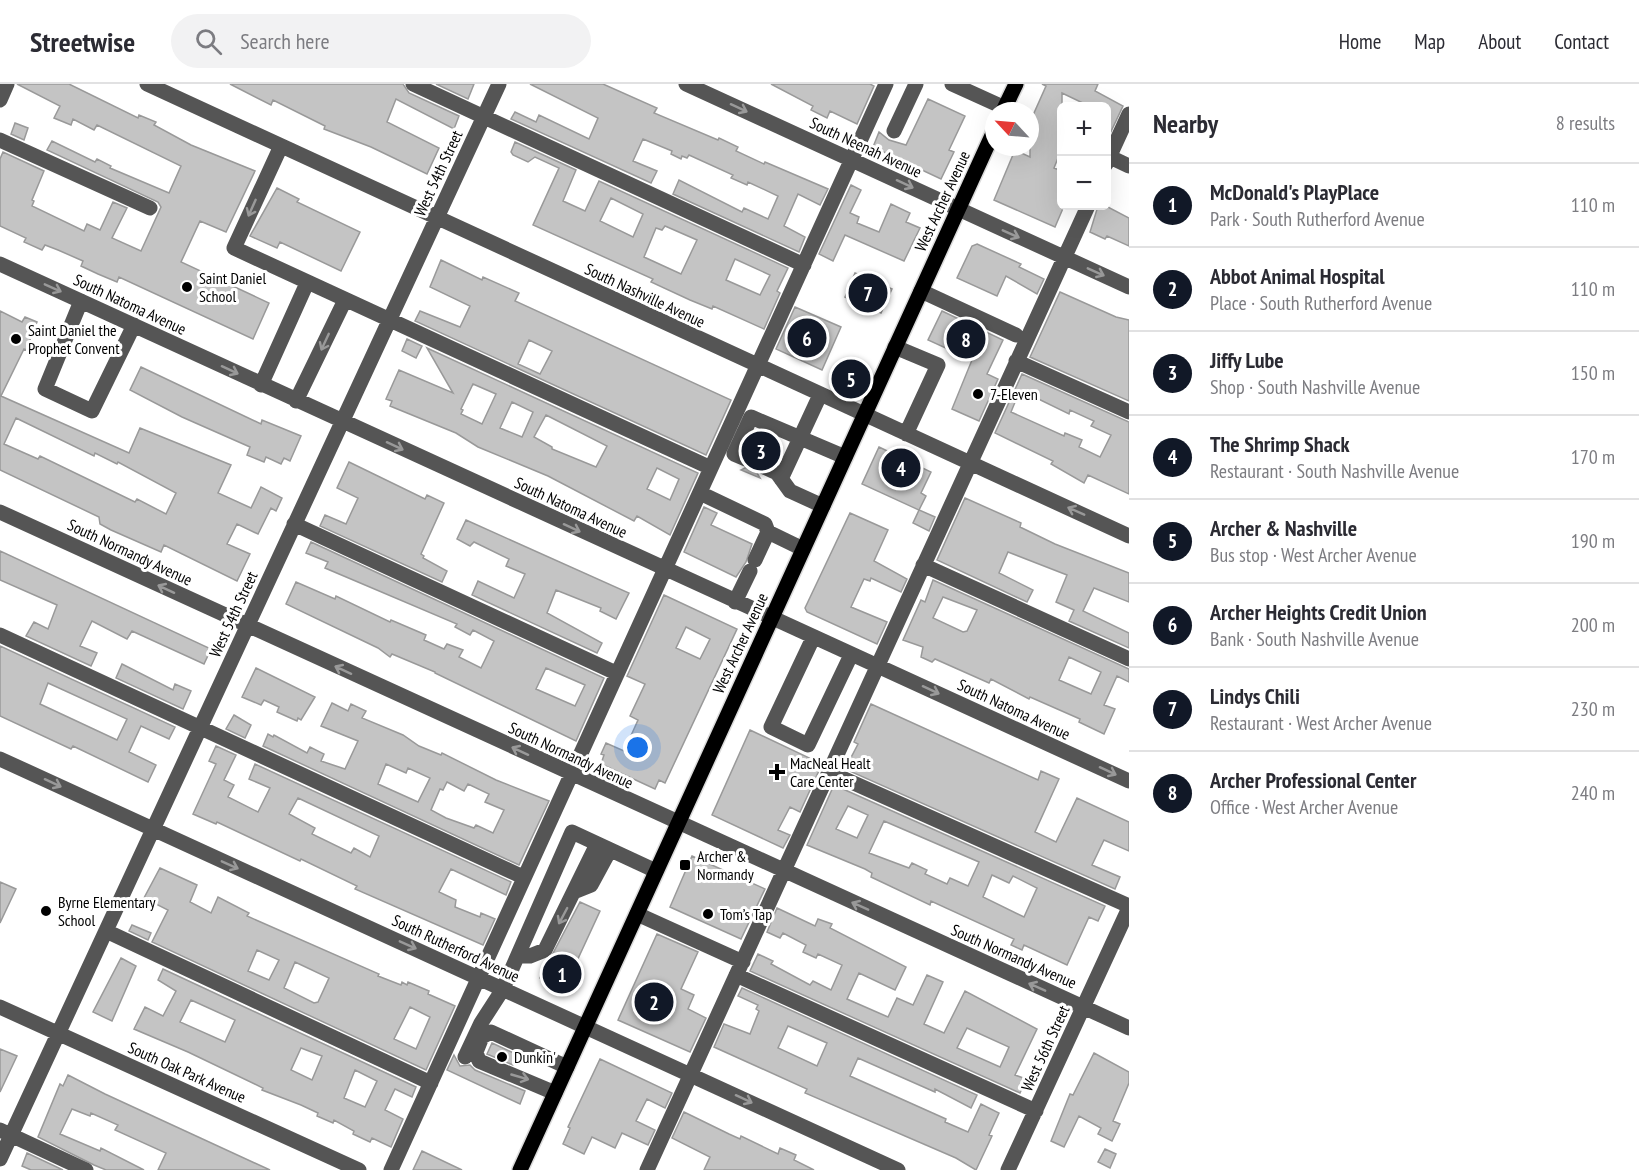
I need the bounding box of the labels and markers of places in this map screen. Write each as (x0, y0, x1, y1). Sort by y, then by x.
place label: Saint Daniel School (199, 268, 266, 306)
pin: 7 (848, 270, 888, 316)
marker: Saint Daniel School (180, 280, 194, 294)
pin: 6 (788, 316, 826, 360)
pin: 8 (946, 316, 986, 362)
place label: Saint Daniel the Prophet Convent (28, 320, 120, 358)
marker: Saint Daniel the Prophet Convent (9, 332, 23, 346)
pin: 5 (832, 356, 870, 402)
place label: 7-Eleven (990, 384, 1038, 404)
marker: 7-Eleven (971, 387, 985, 401)
pin: 3 (742, 428, 780, 473)
pin: 4 (882, 446, 920, 490)
place label: MacNeal Healt Care Center (790, 753, 871, 791)
marker: MacNeal Healt Care Center (768, 763, 786, 781)
place label: Archer & Normandy (697, 846, 754, 884)
marker: Archer & Normandy (678, 858, 692, 872)
place label: Byrne Elementary School (58, 892, 155, 930)
marker: Byrne Elementary School (39, 904, 53, 918)
place label: Tom’s Tap (720, 904, 772, 924)
marker: Tom’s Tap (701, 907, 715, 921)
pin: 1 (542, 952, 582, 996)
pin: 2 (634, 980, 674, 1024)
place label: Dunkin' (514, 1047, 556, 1067)
marker: Dunkin' (495, 1050, 509, 1064)

